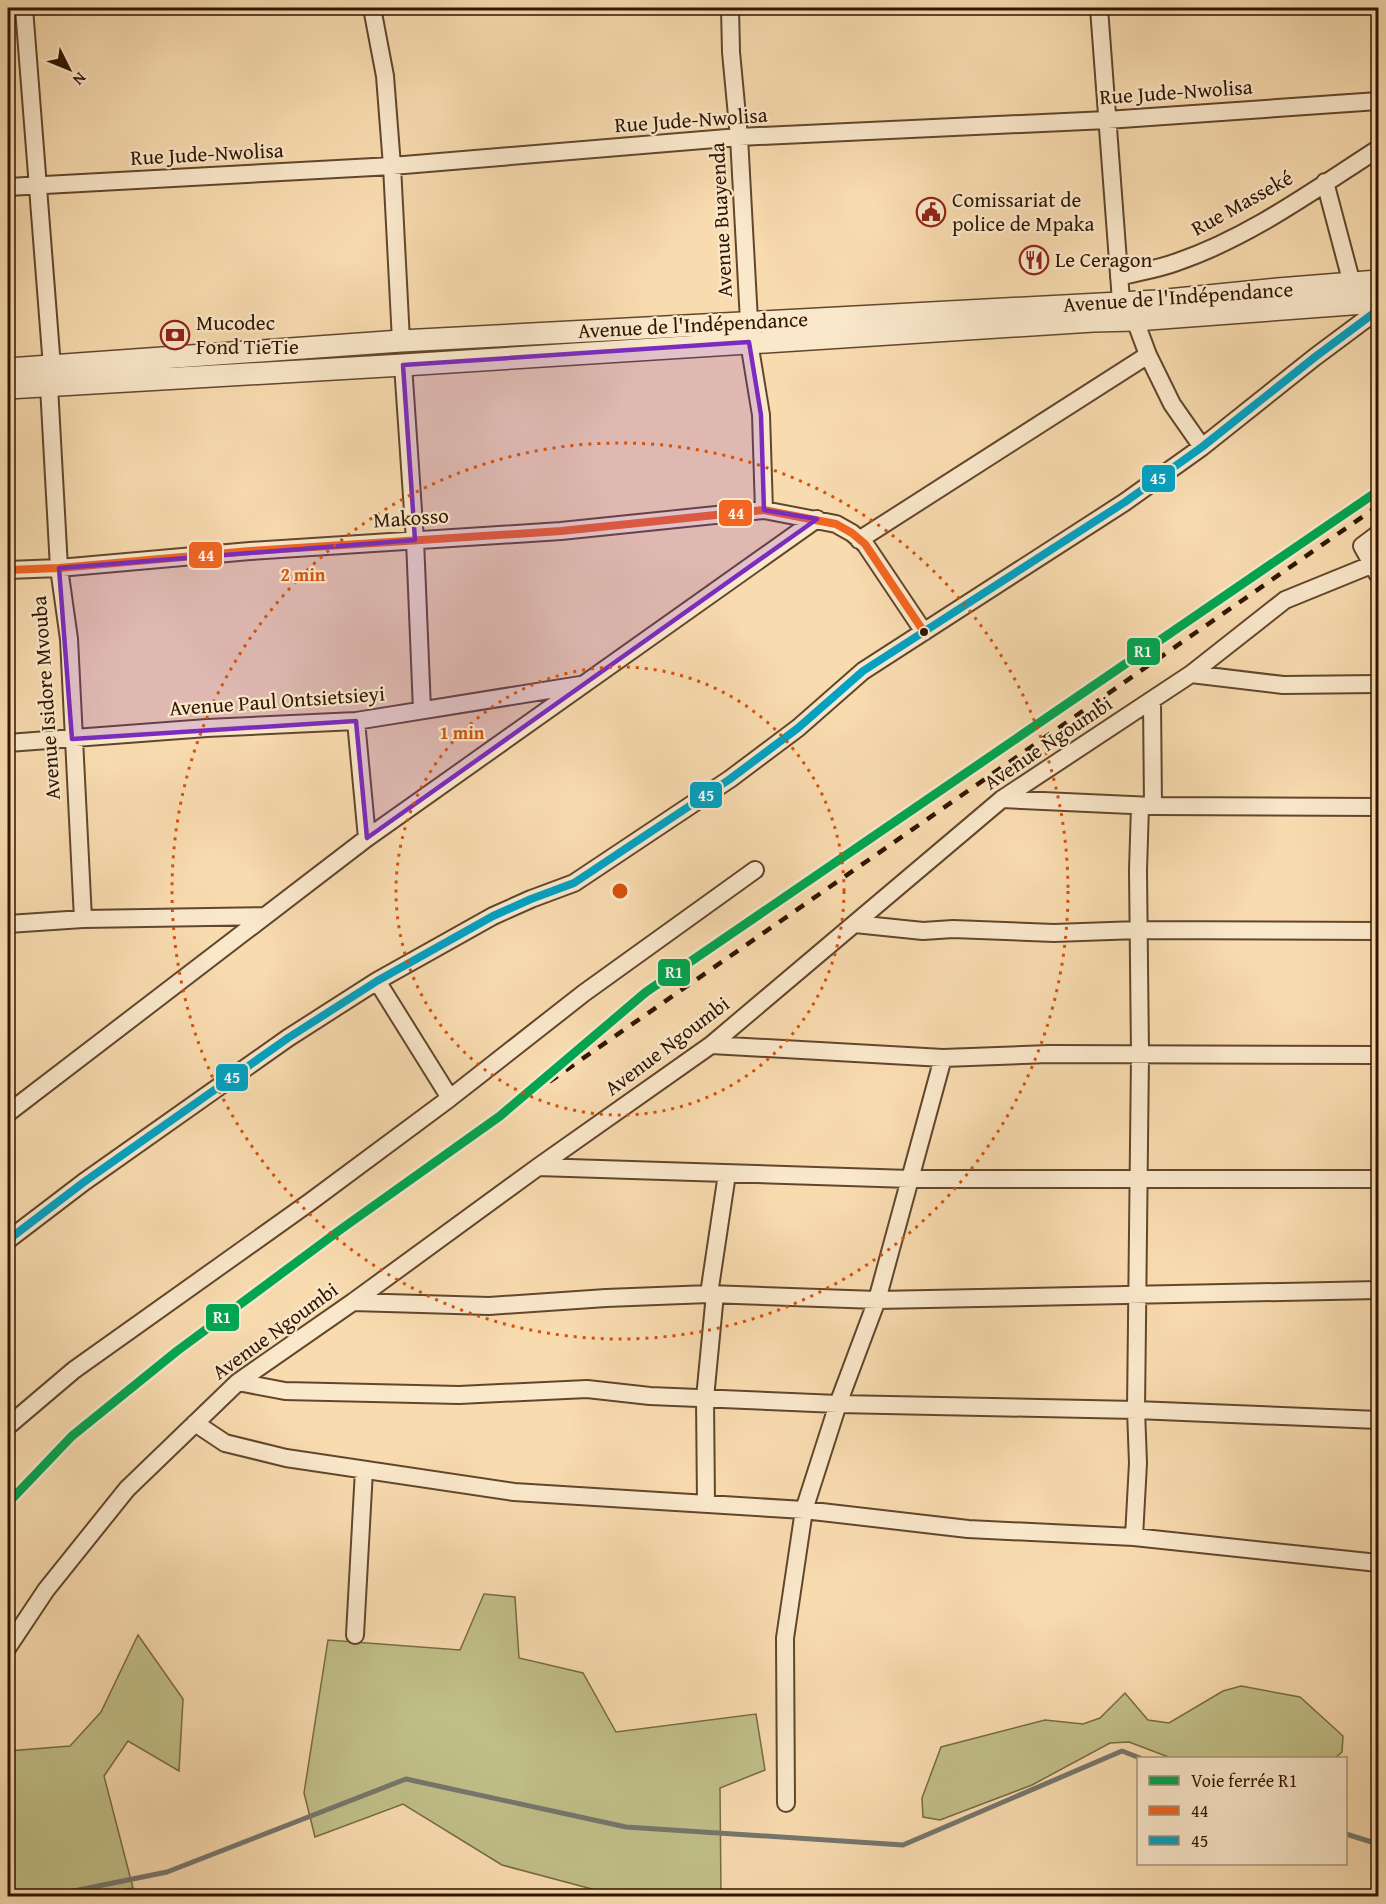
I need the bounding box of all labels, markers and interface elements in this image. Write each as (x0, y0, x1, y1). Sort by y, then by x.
north arrow (39, 39, 99, 99)
text: N (67, 67, 92, 92)
street label: Rue Jude-Nwolisa (1098, 71, 1254, 112)
street label: Rue Jude-Nwolisa (613, 99, 769, 140)
street label: Rue Jude-Nwolisa (130, 134, 284, 173)
street label: Avenue Buayenda (701, 142, 740, 298)
street label: Rue Masseké (1185, 162, 1298, 243)
place label: Comissariat de police de Mpaka (952, 184, 1094, 239)
public building icon: Comissariat de police de Mpaka (915, 196, 947, 228)
restaurant icon: Le Ceragon (1018, 244, 1050, 276)
place label: Le Ceragon (1055, 244, 1153, 275)
street label: Avenue de l'Indépendance (1062, 273, 1294, 320)
street label: Avenue de l'Indépendance (577, 303, 809, 346)
place label: Mucodec Fond TieTie (196, 307, 299, 362)
bank icon: Mucodec Fond TieTie (159, 319, 191, 351)
line badge: 45 (1141, 464, 1176, 493)
text: 45 (1150, 466, 1166, 490)
street label: Makosso (372, 499, 450, 536)
line badge: 44 (718, 499, 753, 527)
text: 44 (728, 501, 744, 525)
line badge: 44 (188, 541, 223, 569)
text: 44 (198, 543, 214, 567)
text: 2 min (281, 561, 326, 588)
street label: Avenue Isidore Mvouba (23, 595, 68, 801)
unlabelled marker (918, 626, 930, 638)
line badge: R1 (1126, 637, 1161, 666)
text: R1 (1134, 639, 1152, 663)
street label: Avenue Paul Ontsietsieyi (168, 677, 386, 724)
street label: Avenue Ngoumbi (977, 688, 1118, 797)
text: 1 min (440, 719, 485, 746)
line badge: 45 (689, 781, 723, 809)
text: 45 (698, 783, 714, 807)
centre of rings (610, 881, 630, 901)
line badge: R1 (657, 958, 691, 987)
text: R1 (665, 960, 683, 984)
street label: Avenue Ngoumbi (598, 988, 736, 1103)
line badge: 45 (215, 1063, 249, 1092)
text: 45 (224, 1065, 240, 1089)
street label: Avenue Ngoumbi (205, 1274, 344, 1387)
line badge: R1 (205, 1303, 240, 1332)
text: R1 (213, 1305, 231, 1329)
legend (1137, 1757, 1347, 1865)
text: Voie ferrée R1 (1191, 1767, 1297, 1794)
text: 44 (1191, 1797, 1208, 1824)
text: 45 (1191, 1827, 1208, 1854)

